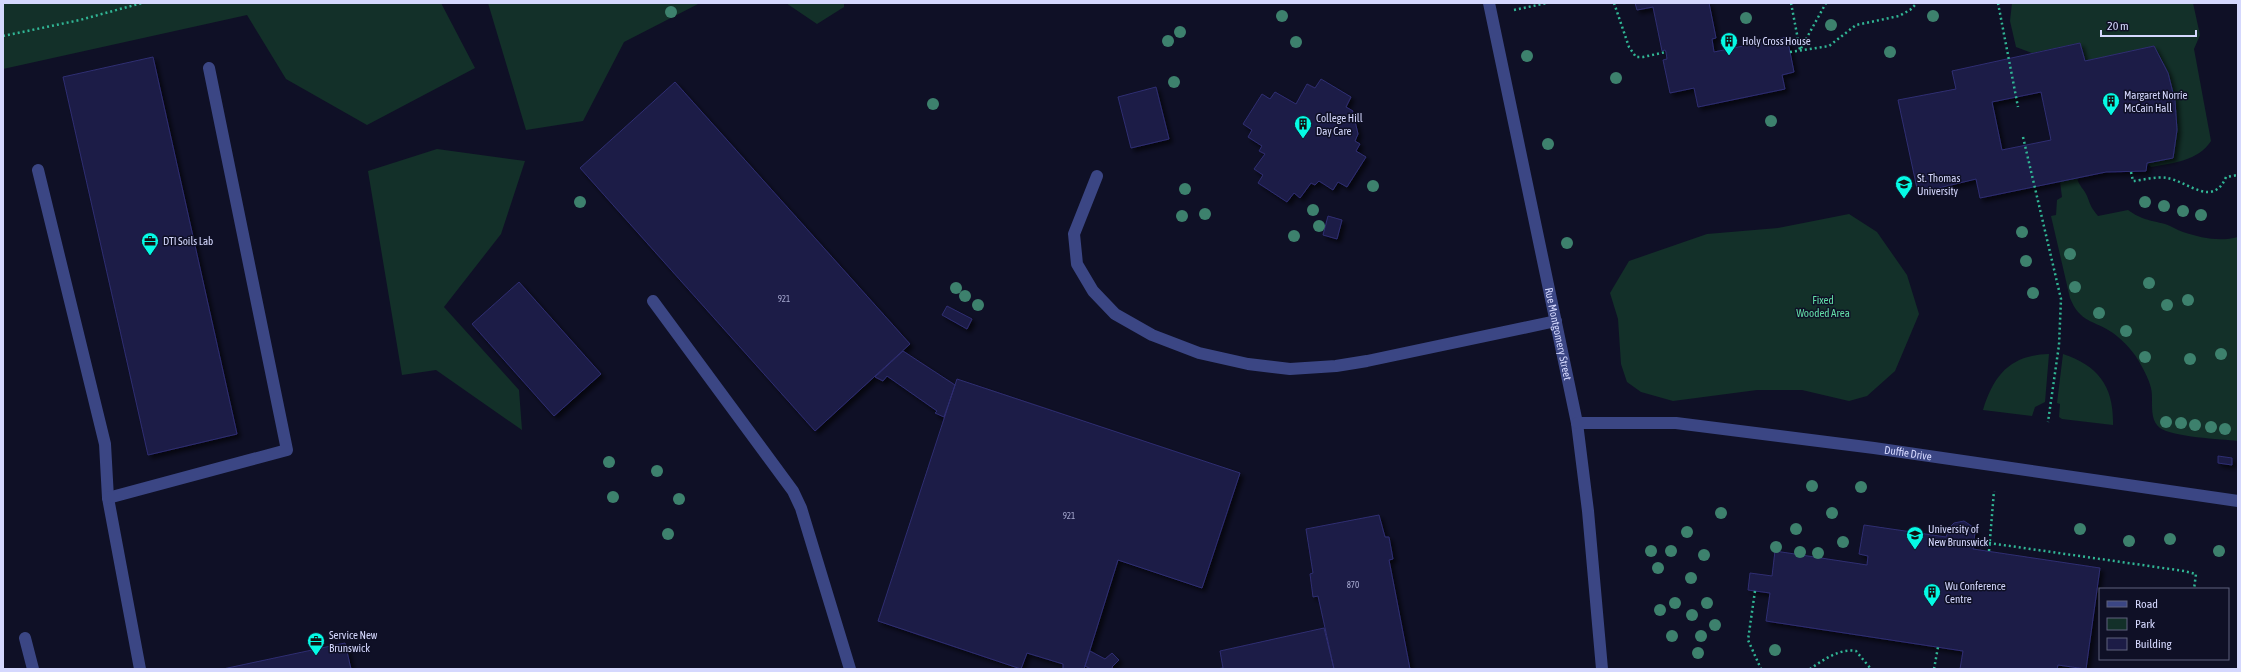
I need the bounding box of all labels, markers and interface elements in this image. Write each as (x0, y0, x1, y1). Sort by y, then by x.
scale bar (2101, 12, 2196, 38)
text: 20 m (2107, 19, 2129, 33)
building icon: Holy Cross House (1719, 31, 1739, 56)
place label: Holy Cross House (1742, 35, 1811, 47)
place label: Margaret Norrie McCain Hall (2124, 89, 2188, 114)
building icon: Margaret Norrie McCain Hall (2101, 91, 2121, 116)
place label: College Hill Day Care (1316, 112, 1363, 137)
building icon: College Hill Day Care (1293, 114, 1313, 139)
place label: St. Thomas University (1917, 172, 1960, 197)
school or university icon: St. Thomas University (1894, 174, 1914, 199)
office icon: DTI Soils Lab (140, 231, 160, 256)
place label: DTI Soils Lab (163, 235, 213, 247)
street label: Rue Montgomery Street (1543, 286, 1574, 381)
house number: 921 (778, 294, 790, 304)
park label: Fixed Wooded Area (1796, 294, 1850, 319)
street label: Duffie Drive (1884, 444, 1933, 462)
house number: 921 (1063, 511, 1075, 521)
place label: University of New Brunswick (1928, 523, 1989, 548)
school or university icon: University of New Brunswick (1905, 525, 1925, 550)
house number: 870 (1347, 580, 1359, 590)
place label: Wu Conference Centre (1945, 580, 2006, 605)
building icon: Wu Conference Centre (1922, 582, 1942, 607)
legend (2099, 588, 2229, 660)
text: Road (2135, 597, 2158, 611)
text: Park (2135, 617, 2156, 631)
place label: Service New Brunswick (329, 629, 378, 654)
office icon: Service New Brunswick (306, 631, 326, 656)
text: Building (2135, 637, 2173, 651)

